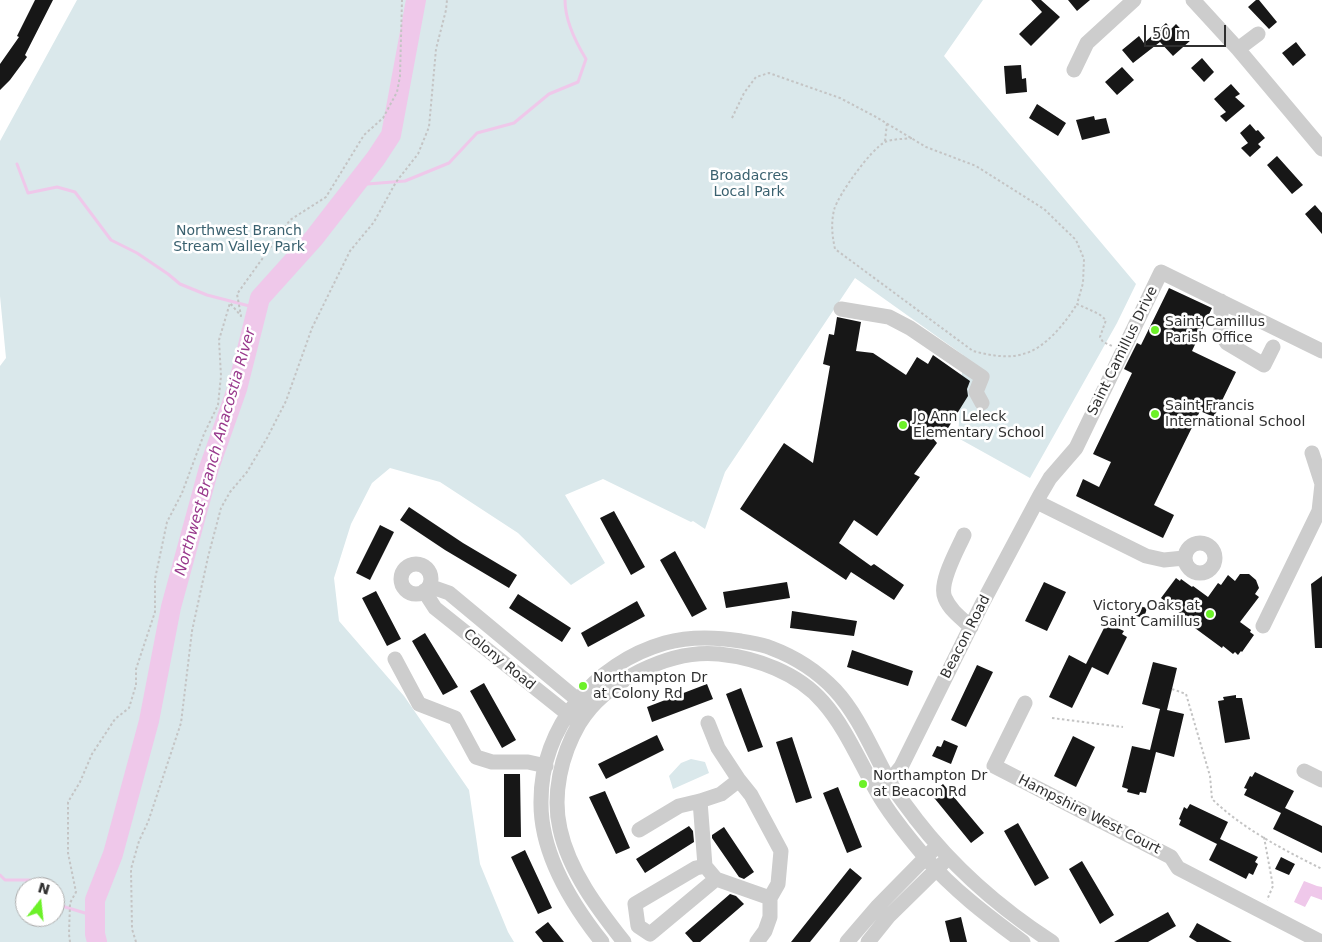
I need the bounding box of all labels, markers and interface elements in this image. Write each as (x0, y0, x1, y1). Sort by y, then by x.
scale bar (1147, 15, 1230, 47)
text: 50 m (1152, 25, 1190, 43)
park label: Broadacres Local Park (710, 168, 788, 200)
park label: Northwest Branch Stream Valley Park (173, 223, 305, 256)
street label: Saint Camillus Drive (1084, 284, 1162, 418)
place label: Saint Camillus Parish Office (1165, 314, 1265, 347)
marker: Saint Camillus Parish Office (1149, 324, 1161, 336)
water label: Northwest Branch Anacostia River (172, 326, 260, 578)
place label: Saint Francis International School (1165, 398, 1305, 431)
marker: Saint Francis International School (1149, 408, 1161, 420)
place label: Jo Ann Leleck Elementary School (913, 409, 1045, 442)
marker: Jo Ann Leleck Elementary School (897, 419, 909, 431)
street label: Beacon Road (938, 592, 994, 682)
place label: Victory Oaks at Saint Camillus (1093, 598, 1200, 630)
marker: Victory Oaks at Saint Camillus (1204, 608, 1216, 620)
street label: Colony Road (460, 626, 538, 694)
place label: Northampton Dr at Colony Rd (593, 670, 707, 702)
marker: Northampton Dr at Colony Rd (577, 680, 589, 692)
place label: Northampton Dr at Beacon Rd (873, 768, 987, 800)
street label: Hampshire West Court (1015, 772, 1163, 858)
marker: Northampton Dr at Beacon Rd (857, 778, 869, 790)
north arrow (15, 877, 65, 927)
text: N (36, 879, 52, 898)

